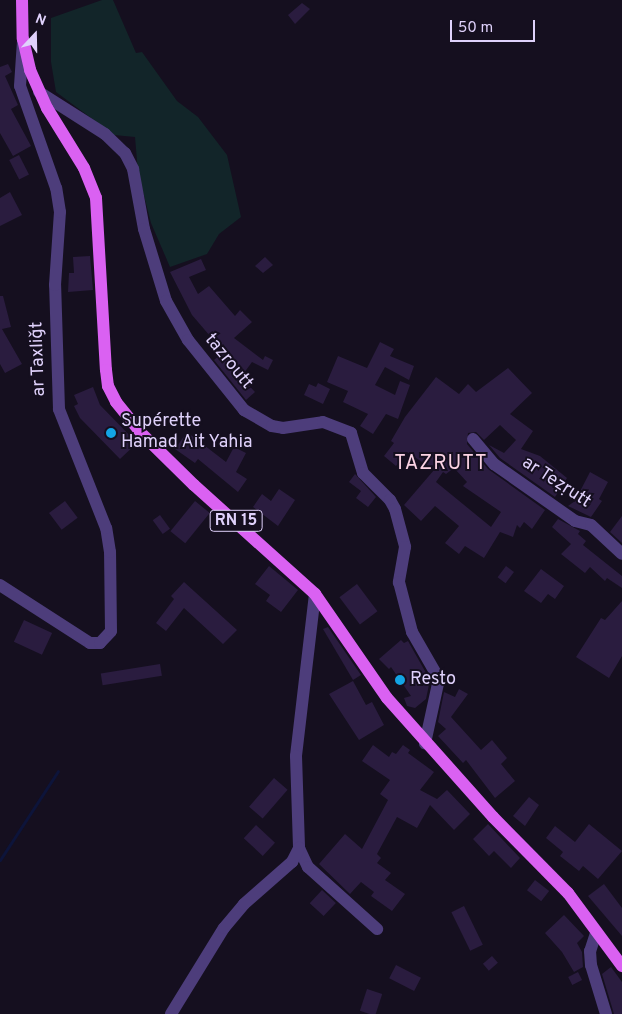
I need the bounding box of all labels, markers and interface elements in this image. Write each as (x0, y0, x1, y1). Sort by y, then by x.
north arrow (10, 10, 60, 60)
scale bar (452, 10, 537, 42)
text: N (33, 11, 48, 30)
text: 50 m (458, 19, 493, 38)
street label: ar Taxliǧt (27, 321, 51, 397)
street label: tazroutt (199, 330, 257, 394)
place label: Supérette Hamad Ait Yahia (121, 412, 254, 454)
marker: Supérette Hamad Ait Yahia (105, 427, 117, 439)
district label: TAZRUTT (393, 452, 489, 476)
street label: ar Teẓṛutt (517, 452, 595, 514)
road number: RN 15 (208, 508, 264, 534)
place label: Resto (410, 669, 456, 691)
marker: Resto (394, 674, 406, 686)

